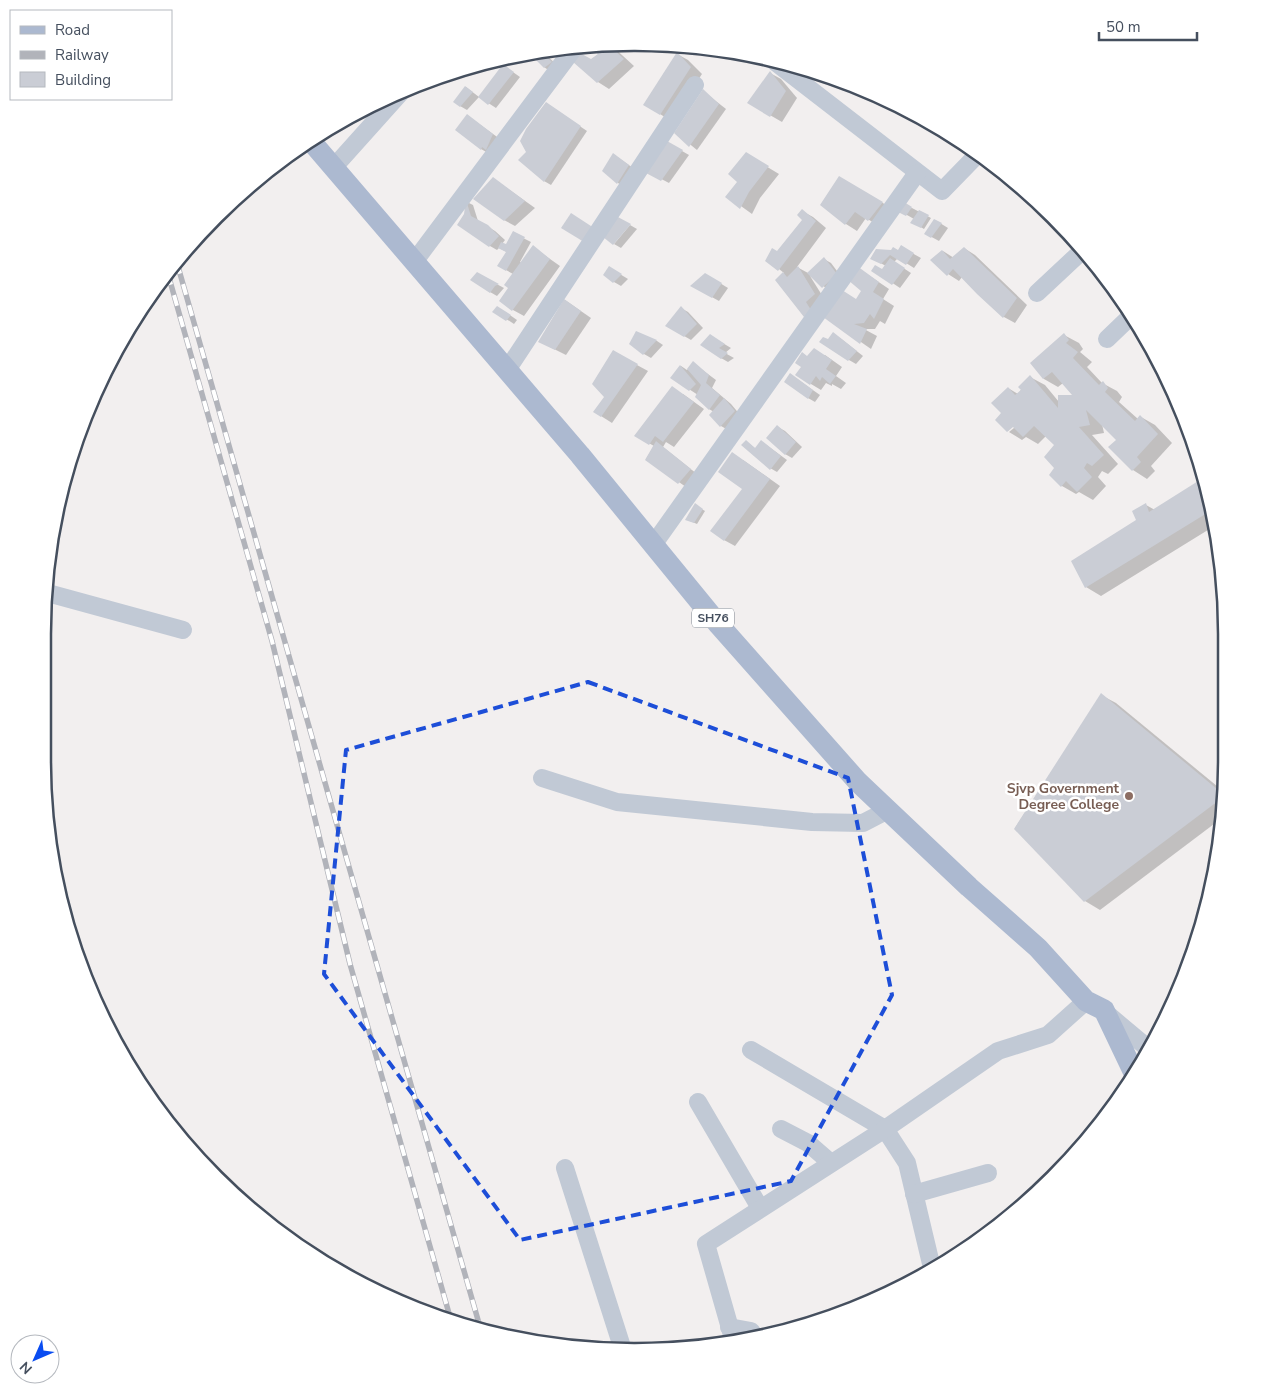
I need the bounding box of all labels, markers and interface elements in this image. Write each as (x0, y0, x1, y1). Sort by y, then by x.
legend (10, 10, 172, 100)
scale bar (1099, 10, 1196, 42)
text: 50 m (1106, 17, 1141, 37)
text: Road (55, 20, 90, 40)
text: Railway (55, 45, 109, 65)
text: Building (55, 70, 111, 90)
road number: SH76 (692, 608, 734, 628)
place label: Sjvp Government Degree College (1007, 779, 1120, 814)
marker: Sjvp Government Degree College (1123, 790, 1135, 802)
north arrow (10, 1334, 60, 1384)
text: N (16, 1357, 37, 1378)

